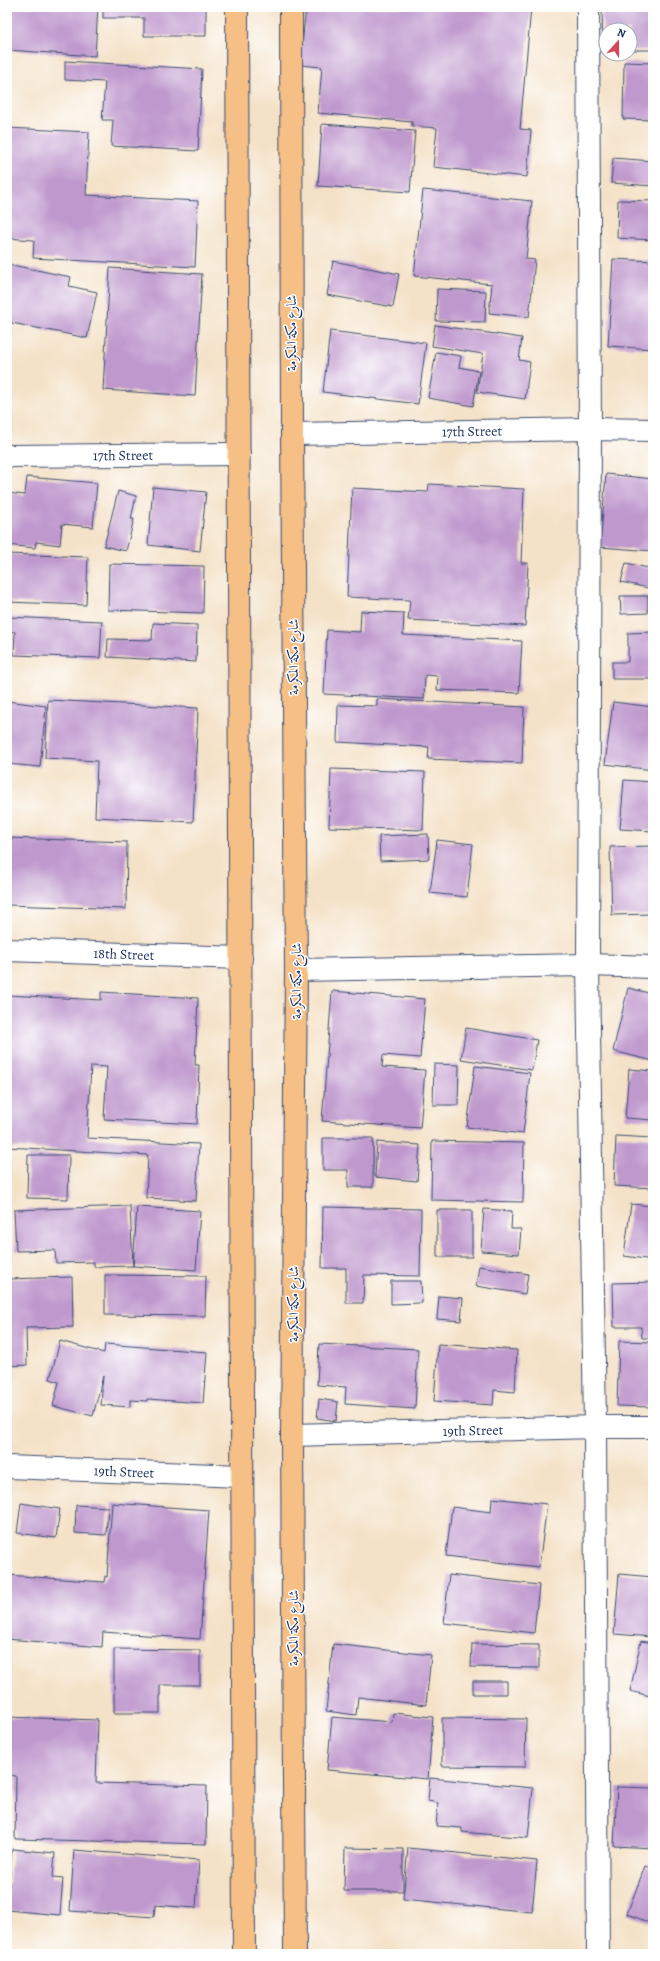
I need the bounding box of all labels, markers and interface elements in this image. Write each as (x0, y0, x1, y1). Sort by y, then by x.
north arrow (598, 22, 638, 62)
text: N (615, 25, 628, 42)
street label: شارع مكة المكرمة (282, 295, 303, 371)
street label: 17th Street (442, 421, 503, 441)
street label: 17th Street (93, 446, 153, 465)
street label: شارع مكة المكرمة (284, 619, 305, 695)
street label: شارع مكة المكرمة (287, 943, 308, 1019)
street label: 18th Street (93, 944, 155, 965)
street label: شارع مكة المكرمة (284, 1266, 305, 1342)
street label: 19th Street (442, 1420, 504, 1441)
street label: 19th Street (93, 1461, 155, 1483)
street label: شارع مكة المكرمة (284, 1590, 305, 1666)

